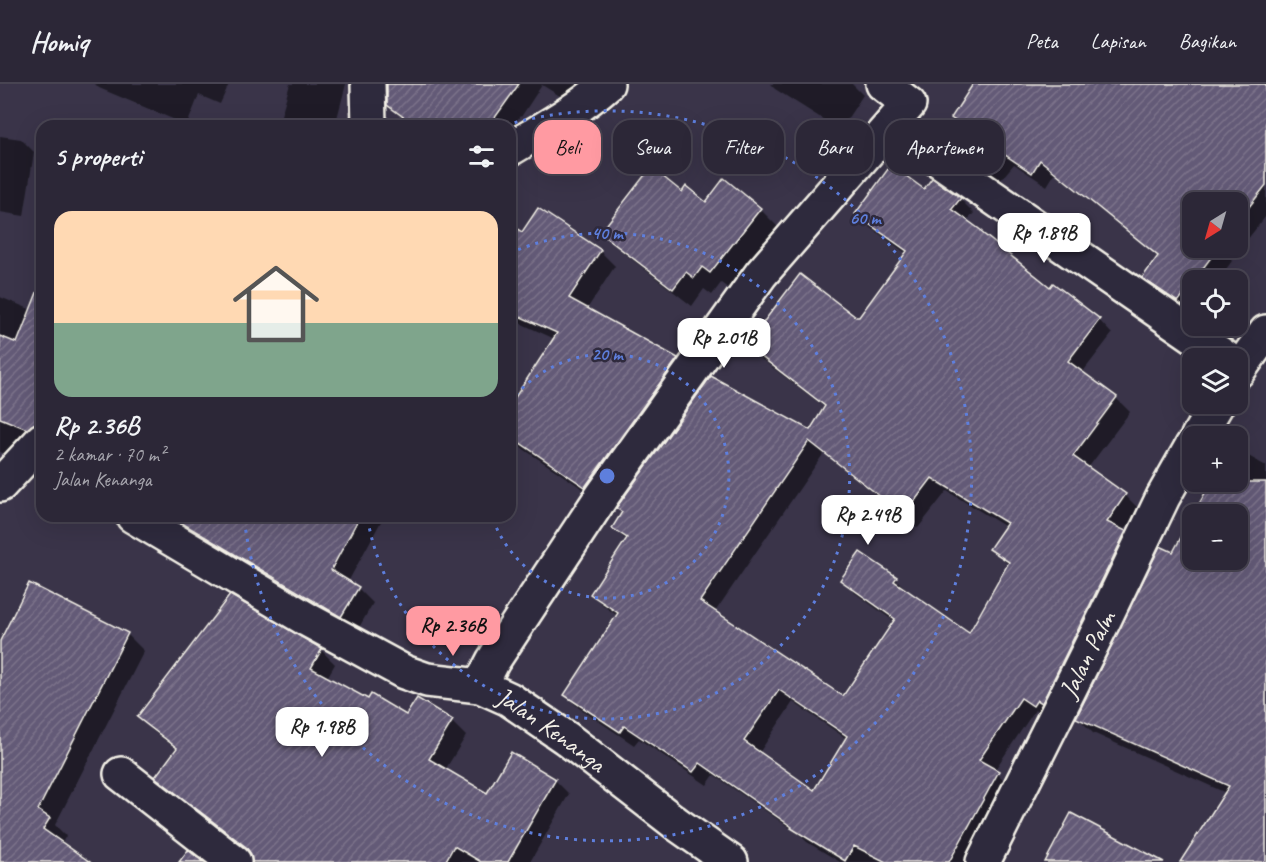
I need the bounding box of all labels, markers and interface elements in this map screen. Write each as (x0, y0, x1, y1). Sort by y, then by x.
text: Homiq (30, 24, 88, 59)
text: Peta (1026, 28, 1058, 54)
text: Lapisan (1091, 28, 1146, 54)
text: Bagikan (1179, 28, 1236, 54)
chip: Beli (534, 120, 601, 174)
chip: Sewa (613, 120, 691, 174)
chip: Filter (703, 120, 784, 174)
chip: Baru (796, 120, 873, 174)
chip: Apartemen (885, 120, 1004, 174)
text: 5 properti (54, 140, 142, 173)
icon: filters (465, 140, 498, 173)
north arrow (1182, 192, 1248, 258)
map controls (1182, 192, 1248, 570)
text: 60 m (849, 207, 882, 229)
pin: Rp 1.89B (982, 213, 1106, 264)
text: Rp 1.89B (1012, 220, 1076, 245)
text: 40 m (592, 222, 624, 244)
icon: home (222, 250, 330, 358)
button: locate (1182, 270, 1248, 336)
pin: Rp 2.01B (662, 318, 786, 369)
text: Rp 2.01B (691, 325, 757, 350)
text: 20 m (592, 343, 624, 365)
button: layers (1182, 348, 1248, 414)
text: Rp 2.36B (54, 409, 139, 442)
button: + (1182, 426, 1248, 492)
text: 2 kamar · 70 m² (54, 442, 165, 467)
centre of rings (597, 466, 617, 486)
text: Jalan Kenanga (54, 467, 152, 492)
pin: Rp 2.49B (806, 495, 930, 546)
text: Rp 2.49B (836, 502, 900, 527)
button: − (1182, 504, 1248, 570)
street label: Jalan Palm (1050, 604, 1123, 705)
pin: Rp 2.36B (391, 606, 515, 657)
text: Rp 2.36B (420, 613, 486, 638)
street label: Jalan Kenanga (490, 678, 614, 780)
pin: Rp 1.98B (260, 707, 384, 758)
text: Rp 1.98B (290, 714, 354, 739)

